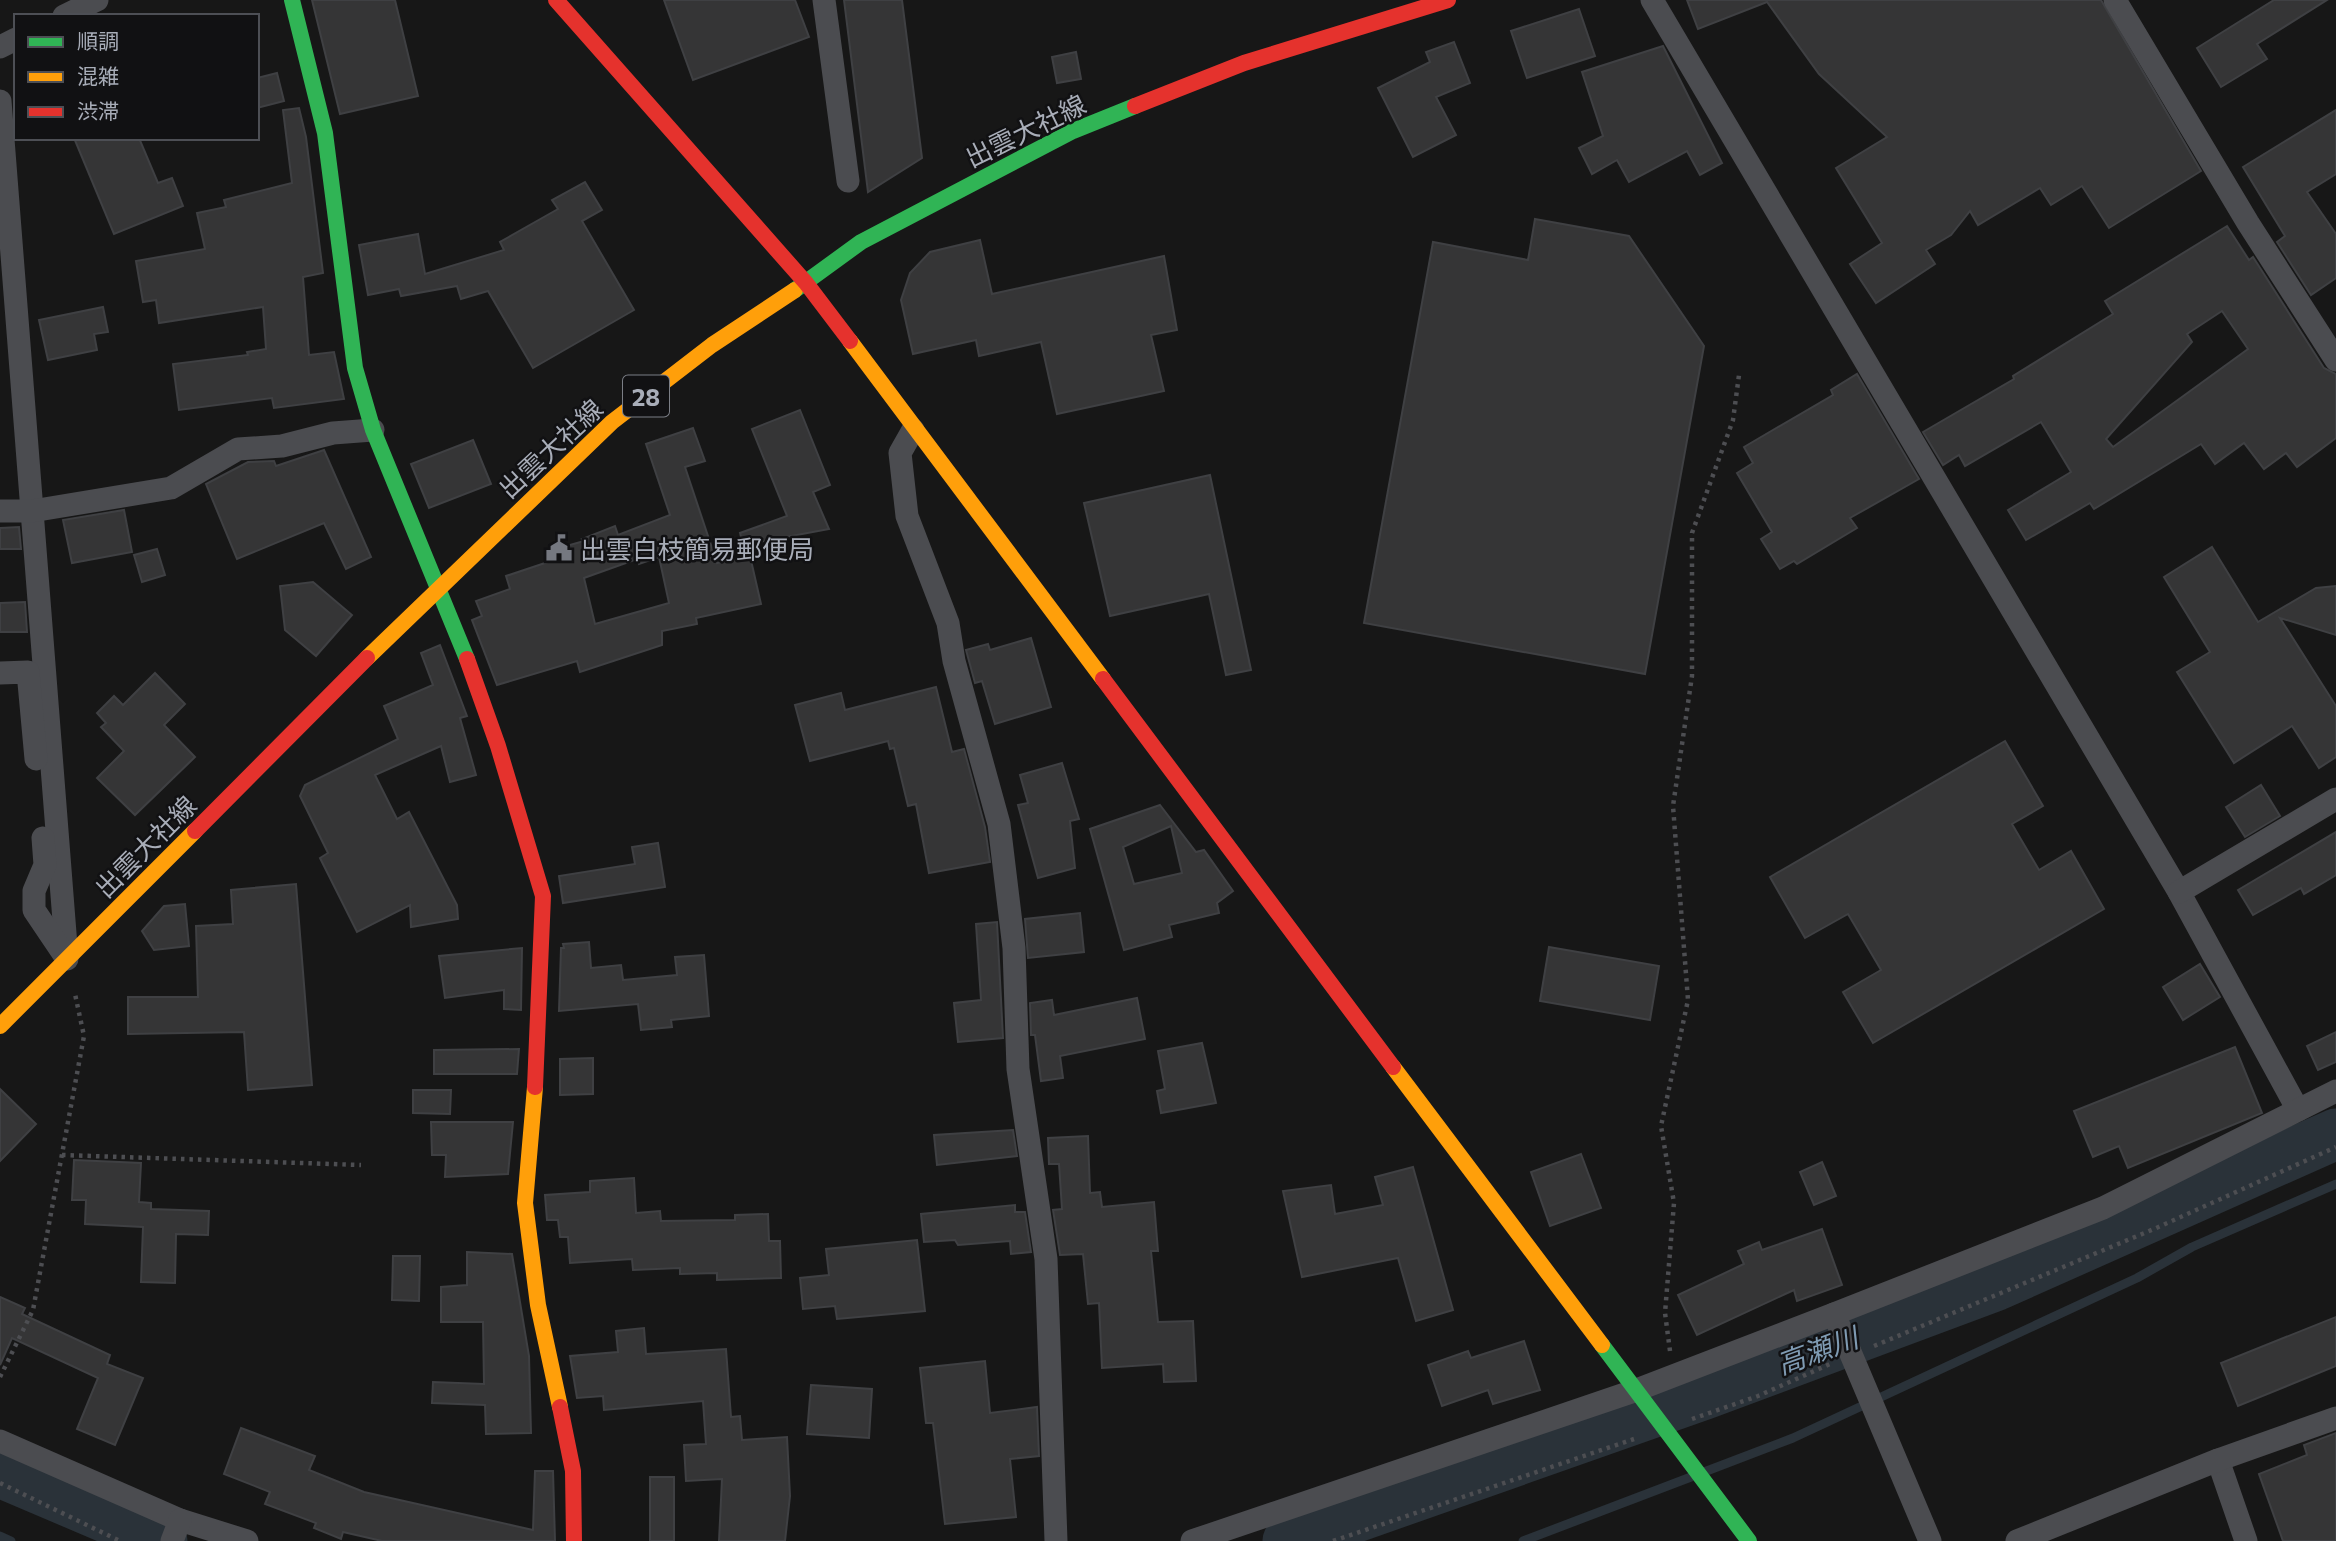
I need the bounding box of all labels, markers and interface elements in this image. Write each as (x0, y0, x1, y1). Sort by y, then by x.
legend (14, 14, 259, 140)
text: 順調 (77, 28, 119, 53)
text: 混雑 (77, 63, 119, 88)
street label: 出雲大社線 (960, 88, 1090, 172)
text: 渋滞 (77, 98, 119, 123)
road number: 28 (623, 376, 669, 416)
street label: 出雲大社線 (492, 392, 608, 504)
public building icon: 出雲白枝簡易郵便局 (544, 533, 574, 563)
place label: 出雲白枝簡易郵便局 (580, 533, 814, 564)
street label: 出雲大社線 (88, 789, 202, 903)
water label: 高瀬川 (1772, 1319, 1865, 1380)

